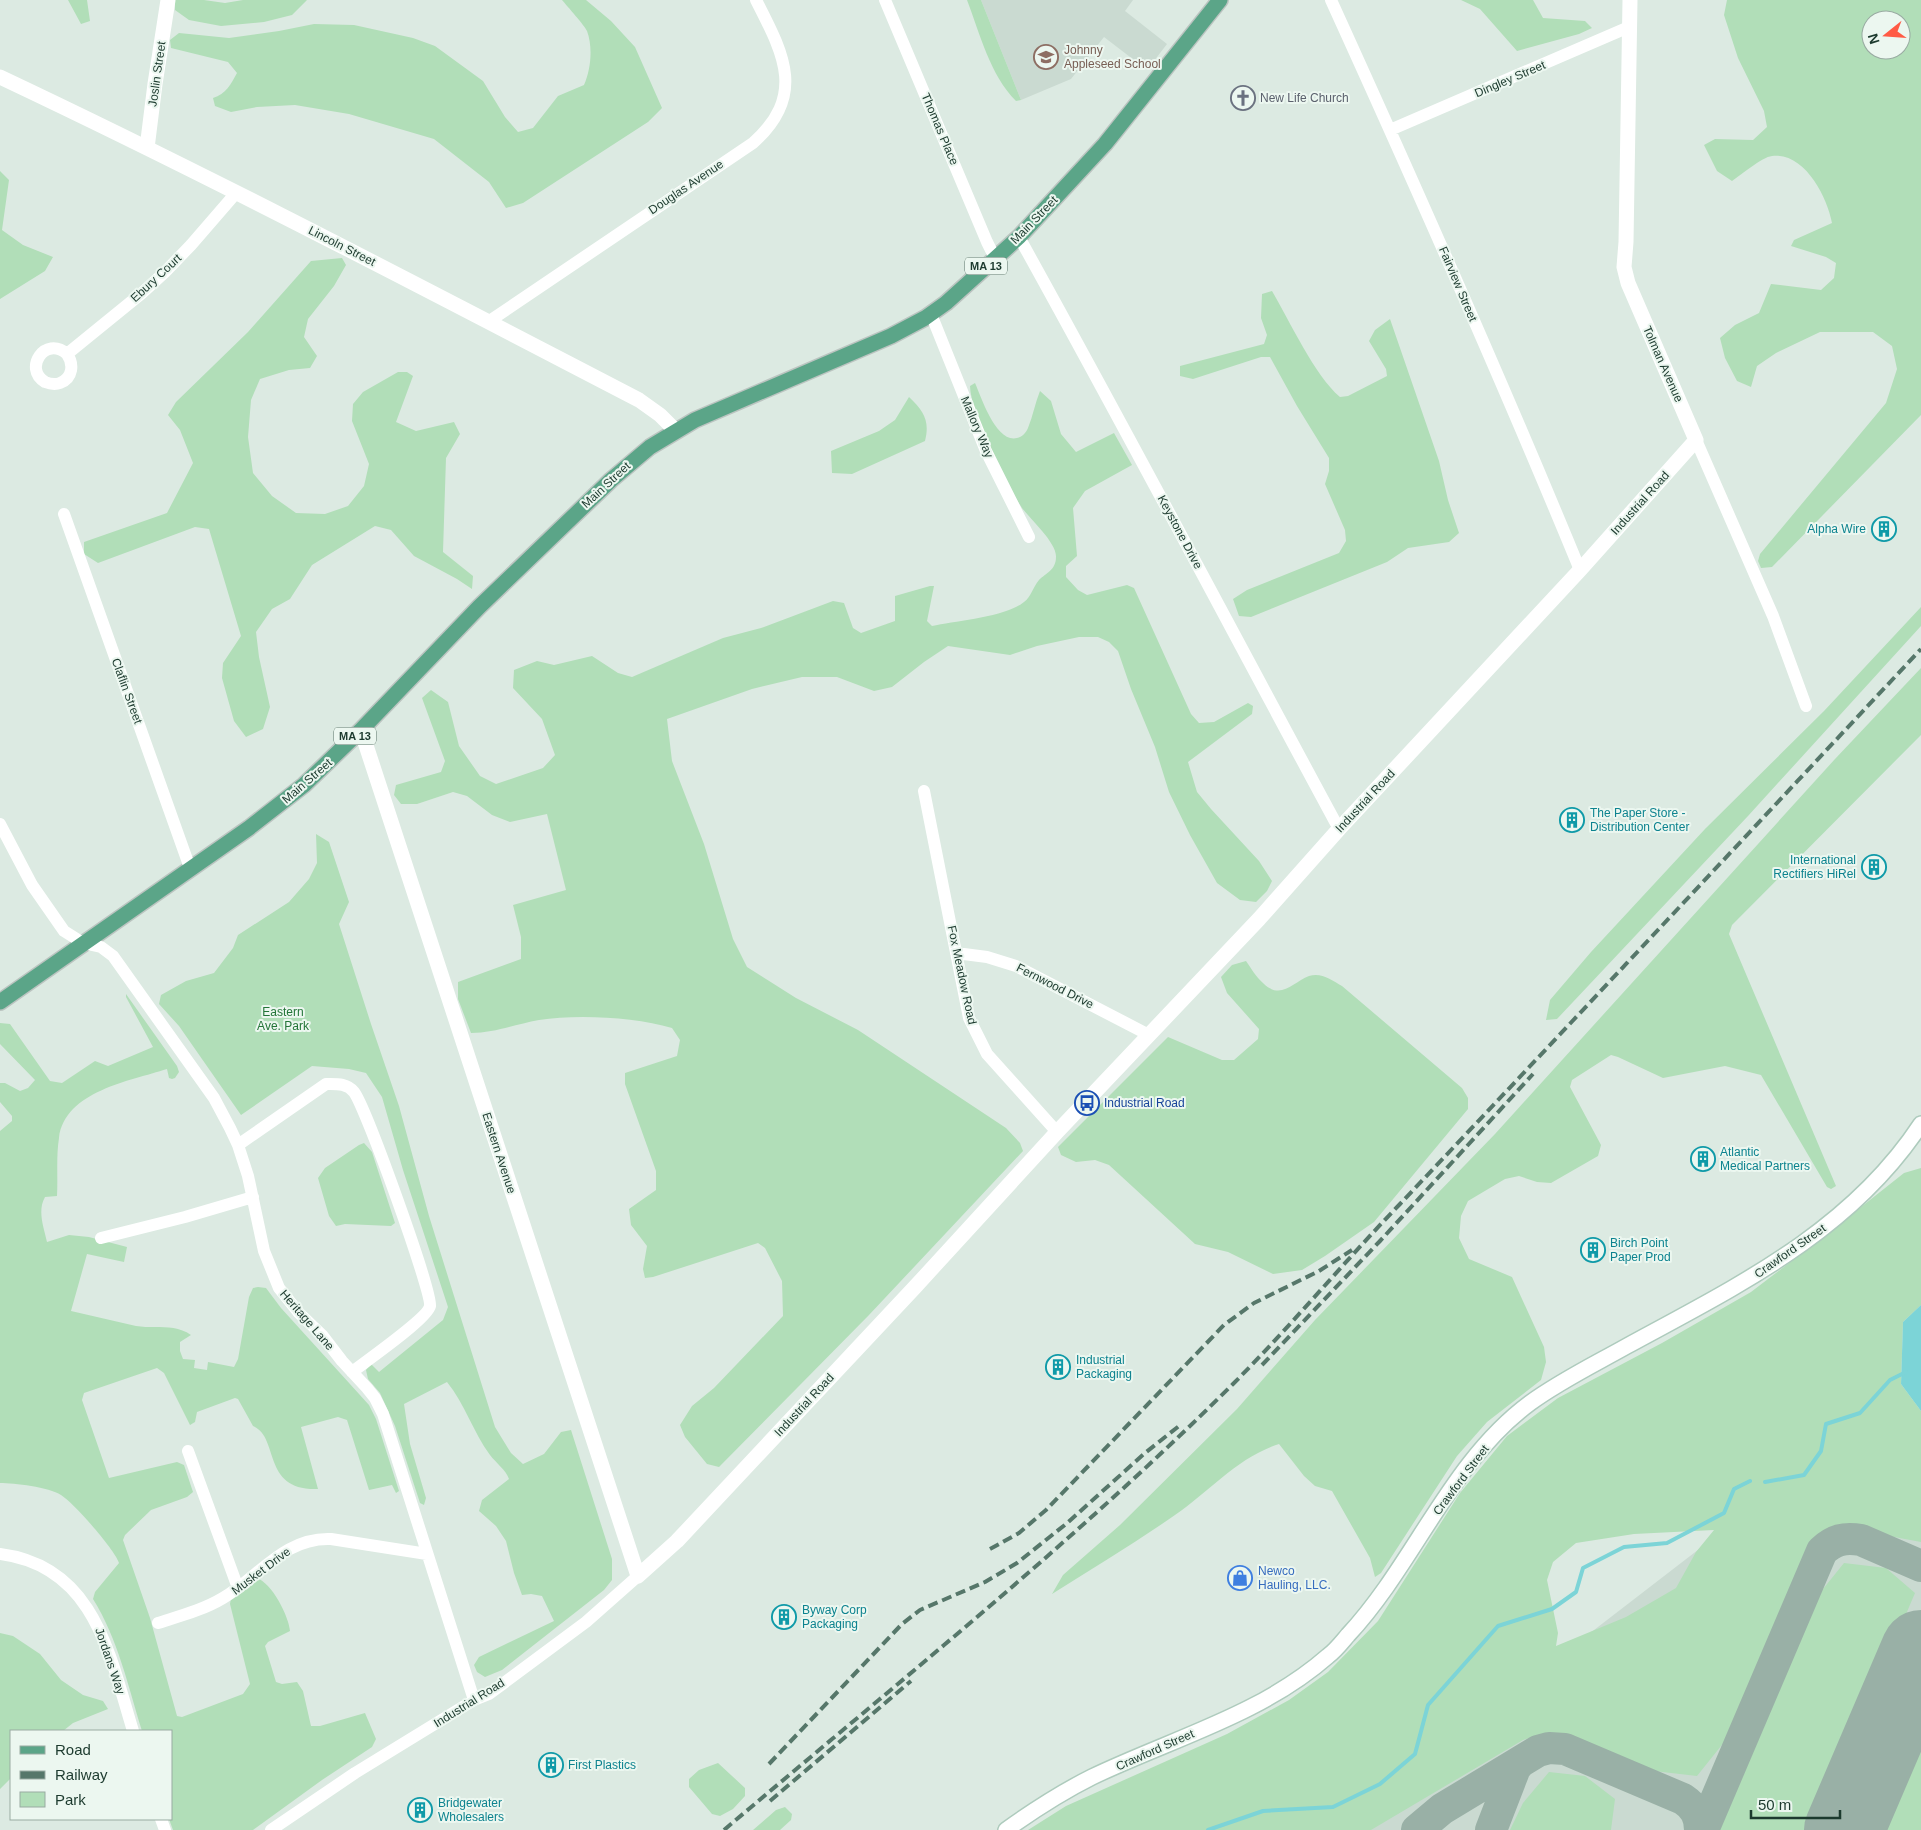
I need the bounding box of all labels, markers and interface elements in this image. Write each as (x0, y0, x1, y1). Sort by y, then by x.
north arrow (1861, 10, 1911, 60)
text: N (1864, 32, 1883, 46)
street label: Joslin Street (145, 40, 169, 108)
place label: Johnny Appleseed School (1064, 43, 1161, 71)
school or university icon: Johnny Appleseed School (1033, 44, 1059, 70)
street label: Dingley Street (1473, 58, 1548, 100)
church icon: New Life Church (1230, 85, 1256, 111)
street label: Thomas Place (919, 91, 962, 167)
place label: New Life Church (1260, 91, 1349, 105)
street label: Douglas Avenue (646, 157, 726, 217)
street label: Main Street (1008, 193, 1061, 247)
street label: Lincoln Street (306, 223, 378, 269)
street label: Fairview Street (1436, 244, 1480, 324)
street label: Ebury Court (128, 251, 185, 305)
road number: MA 13 (965, 258, 1007, 274)
street label: Tolman Avenue (1640, 324, 1686, 405)
street label: Mallory Way (958, 394, 996, 460)
street label: Main Street (579, 459, 634, 511)
street label: Industrial Road (1608, 468, 1672, 538)
street label: Keystone Drive (1155, 493, 1205, 571)
building icon: Alpha Wire (1871, 516, 1897, 542)
place label: Alpha Wire (1807, 522, 1866, 536)
street label: Claflin Street (109, 656, 146, 726)
road number: MA 13 (334, 728, 376, 744)
street label: Main Street (279, 755, 335, 806)
street label: Industrial Road (1332, 767, 1398, 835)
place label: The Paper Store - Distribution Center (1590, 806, 1689, 834)
building icon: The Paper Store - Distribution Center (1559, 807, 1585, 833)
place label: International Rectifiers HiRel (1773, 853, 1856, 881)
building icon: International Rectifiers HiRel (1861, 854, 1887, 880)
street label: Fox Meadow Road (945, 924, 979, 1026)
street label: Fernwood Drive (1014, 961, 1096, 1012)
park label: Eastern Ave. Park (257, 1005, 310, 1033)
bus stop icon: Industrial Road (1074, 1090, 1100, 1116)
place label: Industrial Road (1104, 1096, 1185, 1110)
street label: Eastern Avenue (479, 1111, 519, 1196)
place label: Atlantic Medical Partners (1720, 1145, 1810, 1173)
building icon: Atlantic Medical Partners (1690, 1146, 1716, 1172)
street label: Crawford Street (1752, 1221, 1829, 1281)
place label: Birch Point Paper Prod (1610, 1236, 1671, 1264)
building icon: Birch Point Paper Prod (1580, 1237, 1606, 1263)
street label: Heritage Lane (277, 1287, 337, 1353)
place label: Industrial Packaging (1076, 1353, 1132, 1381)
building icon: Industrial Packaging (1045, 1354, 1071, 1380)
street label: Industrial Road (771, 1371, 837, 1439)
street label: Crawford Street (1430, 1442, 1492, 1518)
street label: Musket Drive (229, 1544, 293, 1598)
place label: Newco Hauling, LLC. (1258, 1564, 1331, 1592)
shop icon: Newco Hauling, LLC. (1227, 1565, 1253, 1591)
place label: Byway Corp Packaging (802, 1603, 867, 1631)
building icon: Byway Corp Packaging (771, 1604, 797, 1630)
street label: Jordans Way (92, 1626, 128, 1696)
street label: Industrial Road (431, 1676, 507, 1730)
street label: Crawford Street (1114, 1726, 1197, 1773)
legend (10, 1730, 172, 1820)
text: Road (55, 1741, 91, 1758)
building icon: First Plastics (538, 1752, 564, 1778)
place label: First Plastics (568, 1758, 636, 1772)
text: Railway (55, 1766, 108, 1783)
scale bar (1751, 1788, 1840, 1820)
text: Park (55, 1791, 86, 1808)
place label: Bridgewater Wholesalers (438, 1796, 504, 1824)
text: 50 m (1758, 1796, 1791, 1813)
building icon: Bridgewater Wholesalers (407, 1797, 433, 1823)

